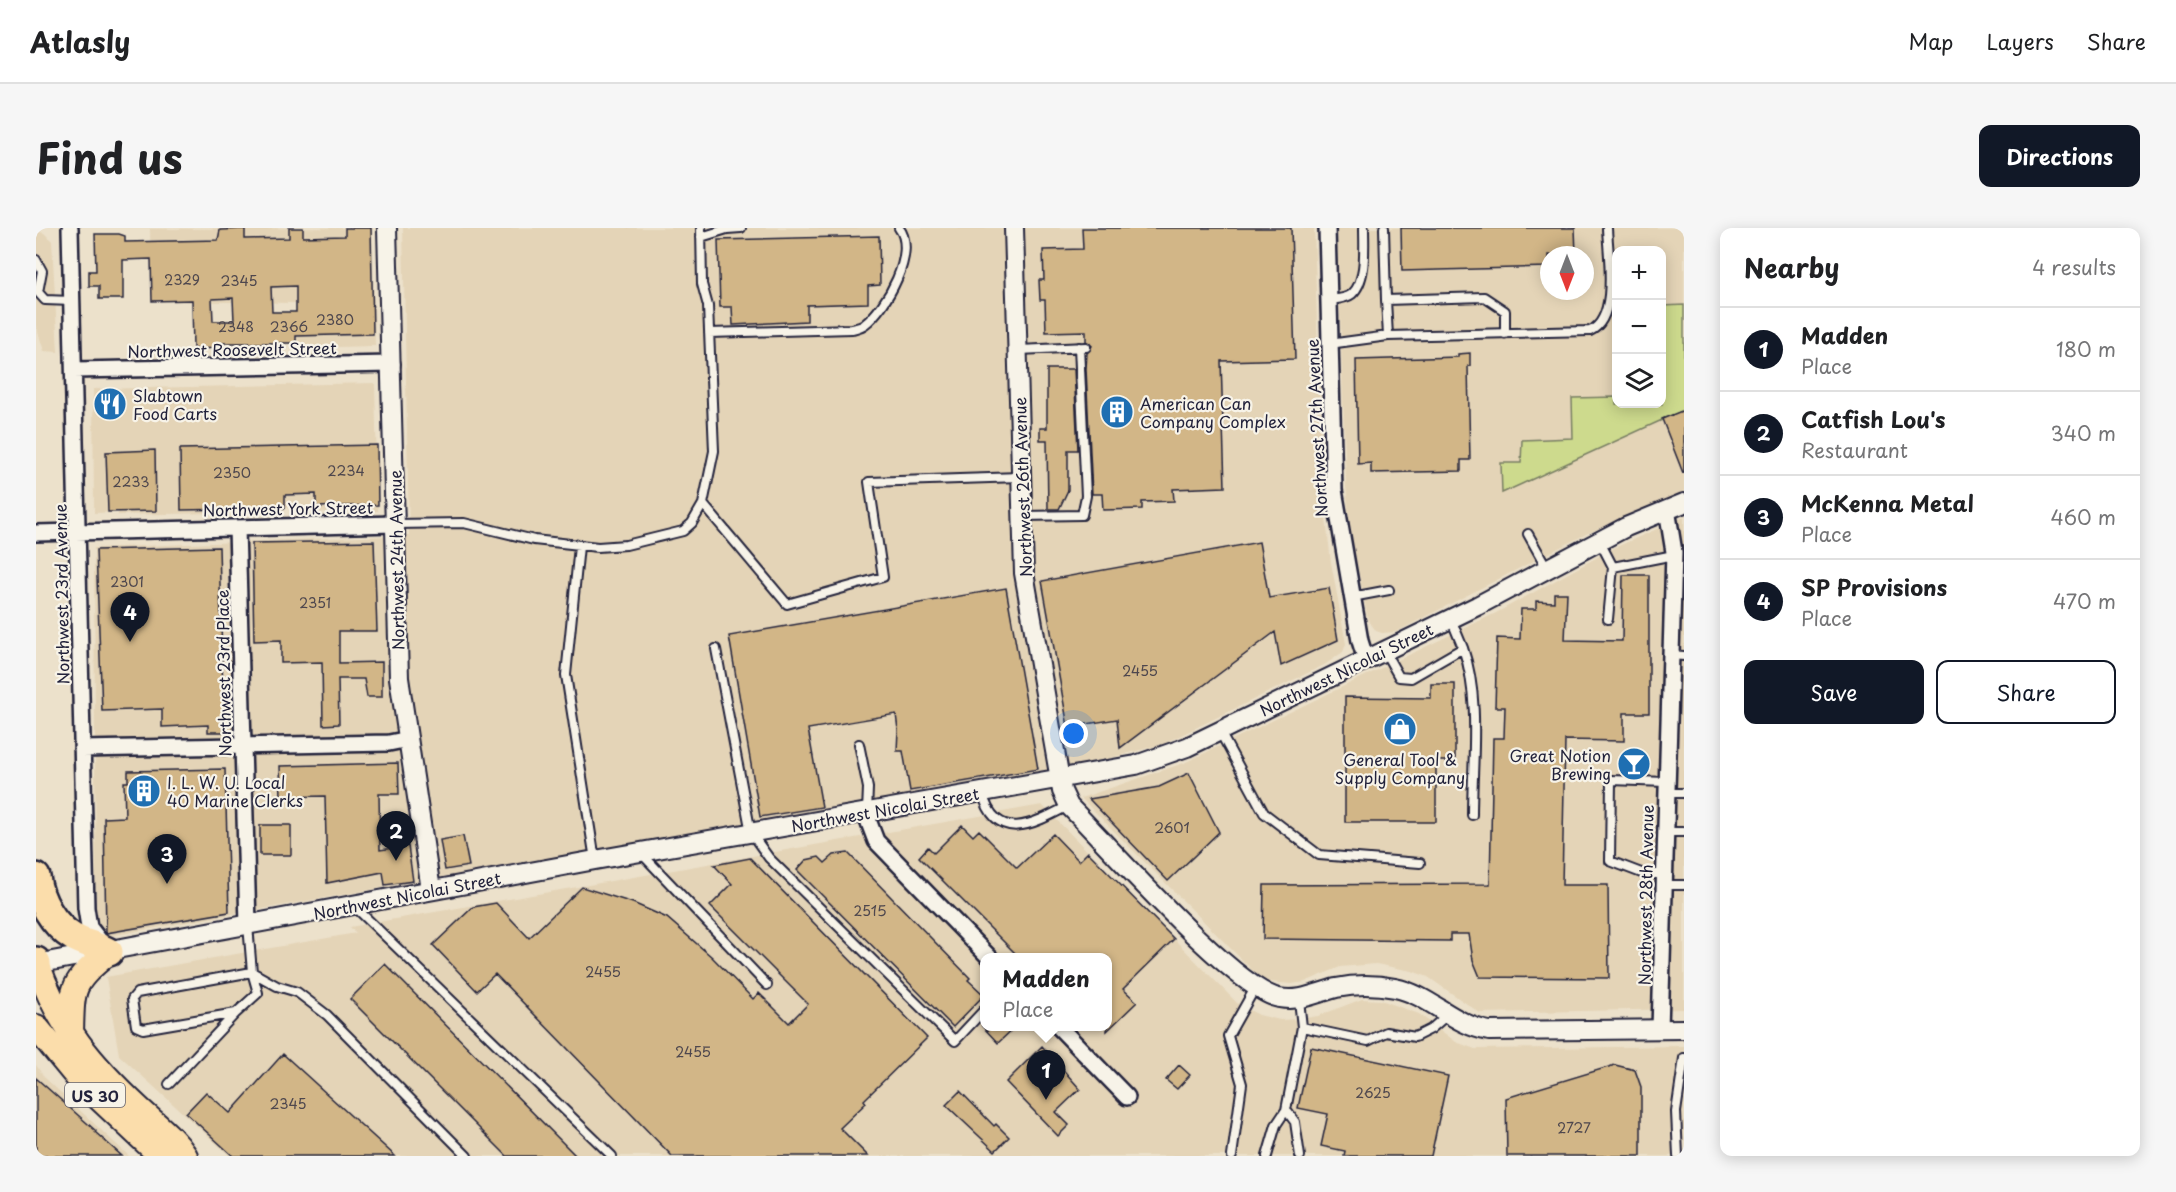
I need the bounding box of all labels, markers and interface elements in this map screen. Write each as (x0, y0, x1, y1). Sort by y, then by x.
text: Atlasly (30, 20, 130, 63)
text: Map (1909, 25, 1953, 57)
text: Layers (1986, 25, 2054, 57)
text: Share (2087, 25, 2146, 57)
text: Find us (36, 125, 183, 188)
button: Directions (1979, 125, 2140, 187)
north arrow (1540, 246, 1594, 300)
map controls (1612, 246, 1666, 408)
button: + (1612, 246, 1666, 300)
text: Nearby (1744, 248, 1839, 287)
text: 4 results (2032, 252, 2116, 282)
house number: 2329 (164, 269, 200, 290)
house number: 2345 (221, 270, 257, 291)
button: − (1612, 300, 1666, 354)
house number: 2380 (316, 309, 354, 330)
house number: 2348 (218, 316, 254, 337)
house number: 2366 (270, 316, 308, 337)
text: Madden (1801, 318, 1888, 351)
text: 1 (1759, 334, 1768, 364)
text: 180 m (2056, 334, 2116, 364)
street label: Northwest Roosevelt Street (127, 335, 337, 363)
street label: Northwest 27th Avenue (1299, 338, 1333, 518)
text: Place (1801, 351, 1852, 381)
button: layers (1612, 354, 1666, 408)
place label: Slabtown Food Carts (133, 383, 217, 425)
restaurant icon: Slabtown Food Carts (92, 386, 128, 422)
place label: American Can Company Complex (1140, 391, 1286, 433)
building icon: American Can Company Complex (1099, 394, 1135, 430)
street label: Northwest 26th Avenue (1007, 396, 1037, 578)
text: Catfish Lou's (1801, 402, 1946, 435)
text: 2 (1756, 418, 1771, 448)
text: 340 m (2051, 418, 2116, 448)
text: Restaurant (1801, 435, 1908, 465)
house number: 2234 (327, 460, 365, 481)
house number: 2350 (213, 462, 251, 483)
street label: Northwest 24th Avenue (382, 469, 410, 650)
house number: 2233 (112, 471, 150, 492)
text: McKenna Metal (1801, 486, 1974, 519)
street label: Northwest York Street (203, 495, 374, 521)
text: 3 (1757, 502, 1770, 532)
text: 460 m (2050, 502, 2116, 532)
street label: Northwest 23rd Avenue (47, 503, 75, 685)
text: Place (1801, 519, 1852, 549)
text: SP Provisions (1801, 570, 1947, 603)
house number: 2301 (110, 571, 144, 592)
text: 4 (1757, 586, 1770, 616)
text: 470 m (2053, 586, 2116, 616)
street label: Northwest 23rd Place (210, 589, 236, 757)
pin: 4 (110, 592, 149, 642)
house number: 2351 (299, 592, 331, 613)
text: Place (1801, 603, 1852, 633)
street label: Northwest Nicolai Street (1255, 616, 1437, 722)
house number: 2455 (1122, 660, 1158, 681)
button: Save (1744, 660, 1924, 724)
button: Share (1936, 660, 2116, 724)
shop icon: General Tool & Supply Company (1382, 711, 1418, 747)
your location (1059, 719, 1088, 748)
place label: Great Notion Brewing (1509, 743, 1611, 785)
bar icon: Great Notion Brewing (1616, 746, 1652, 782)
place label: General Tool & Supply Company (1335, 747, 1465, 789)
place label: I. L. W. U. Local 40 Marine Clerks (167, 770, 303, 812)
building icon: I. L. W. U. Local 40 Marine Clerks (126, 773, 162, 809)
street label: Northwest Nicolai Street (789, 781, 981, 837)
street label: Northwest 28th Avenue (1631, 804, 1659, 986)
pin: 2 (376, 812, 416, 861)
house number: 2601 (1154, 817, 1190, 838)
pin: 3 (148, 834, 186, 884)
street label: Northwest Nicolai Street (311, 865, 503, 925)
house number: 2515 (853, 900, 887, 921)
popup (980, 953, 1112, 1031)
house number: 2455 (585, 961, 621, 982)
text: Madden (1002, 961, 1090, 994)
text: Place (1002, 994, 1053, 1024)
house number: 2455 (675, 1041, 711, 1062)
pin: 1 (1026, 1050, 1066, 1100)
house number: 2625 (1355, 1082, 1391, 1103)
road number: US 30 (65, 1083, 125, 1107)
house number: 2345 (270, 1093, 306, 1114)
house number: 2727 (1557, 1117, 1591, 1138)

